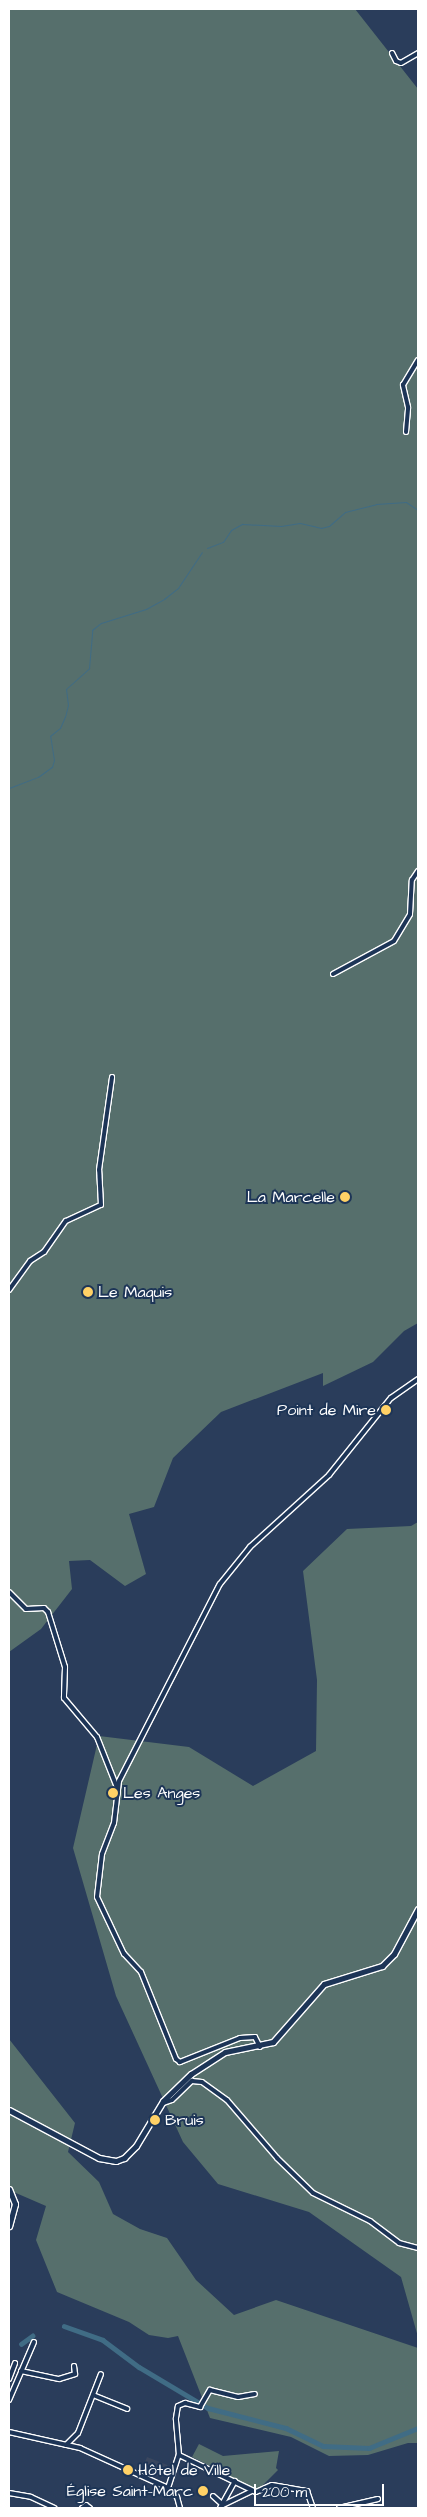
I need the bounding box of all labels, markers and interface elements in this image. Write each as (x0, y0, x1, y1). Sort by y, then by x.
place label: La Marcelle (247, 1187, 335, 1207)
marker: La Marcelle (339, 1191, 351, 1203)
place label: Le Maquis (98, 1282, 172, 1302)
marker: Le Maquis (82, 1286, 94, 1298)
place label: Point de Mire (277, 1400, 376, 1420)
marker: Point de Mire (380, 1404, 392, 1416)
place label: Les Anges (123, 1783, 200, 1803)
marker: Les Anges (107, 1787, 119, 1799)
place label: Bruis (165, 2110, 204, 2130)
marker: Bruis (149, 2114, 161, 2126)
place label: Hôtel de Ville (138, 2460, 230, 2480)
marker: Hôtel de Ville (122, 2464, 134, 2476)
scale bar (257, 2474, 387, 2506)
place label: Église Saint-Marc (67, 2481, 193, 2501)
text: 200 m (262, 2482, 307, 2503)
marker: Église Saint-Marc (197, 2485, 209, 2497)

